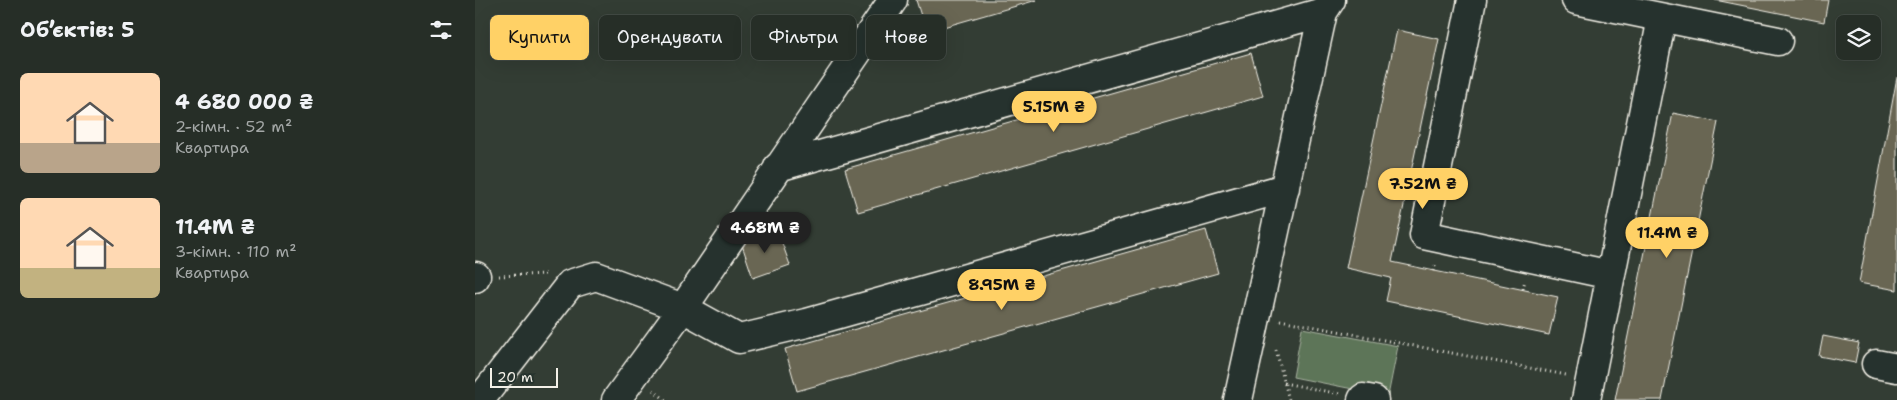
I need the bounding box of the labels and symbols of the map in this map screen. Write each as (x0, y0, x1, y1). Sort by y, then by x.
pin: 5.15M ₴ (1008, 90, 1100, 133)
pin: 7.52M ₴ (1377, 168, 1469, 210)
pin: 4.68M ₴ (719, 212, 811, 254)
pin: 11.4M ₴ (1621, 216, 1713, 259)
pin: 8.95M ₴ (956, 268, 1048, 311)
scale bar (490, 365, 557, 388)

